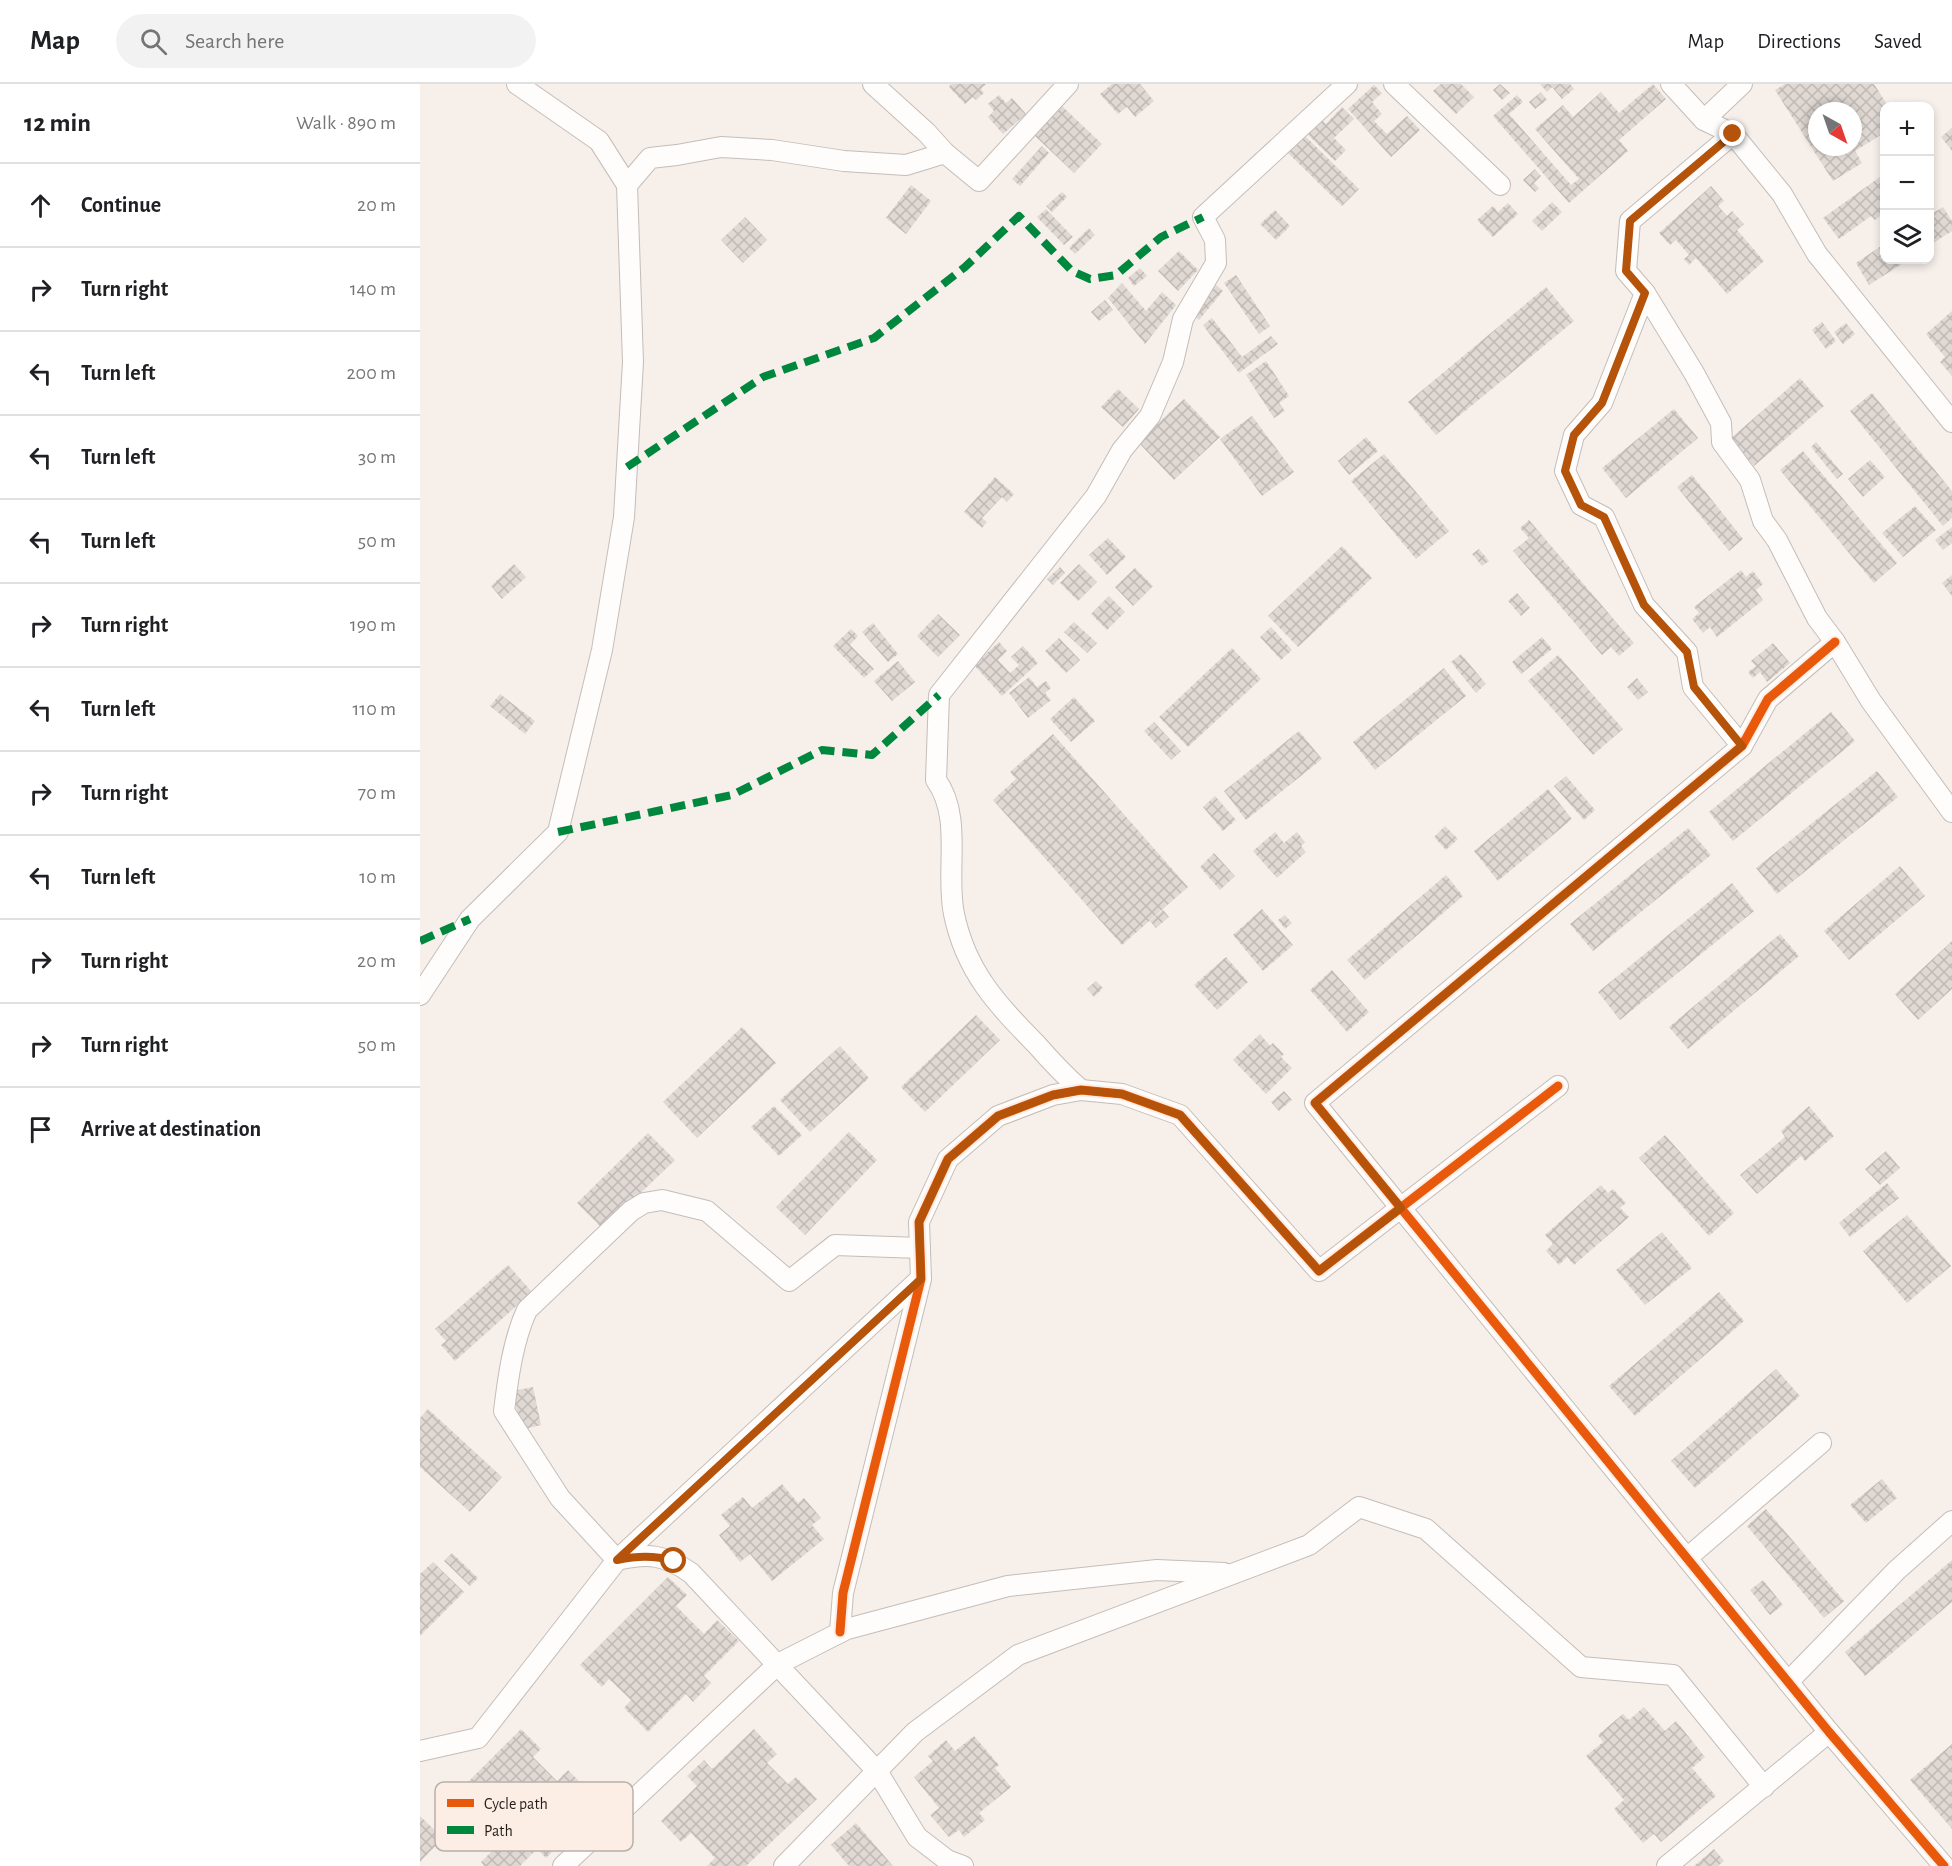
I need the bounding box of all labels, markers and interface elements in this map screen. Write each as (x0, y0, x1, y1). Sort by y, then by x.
search box (116, 14, 536, 68)
icon: search (137, 25, 170, 58)
text: Map (30, 27, 80, 55)
text: Search here (185, 30, 284, 52)
text: Map (1688, 31, 1724, 52)
text: Directions (1757, 31, 1841, 52)
text: Saved (1874, 31, 1922, 52)
north arrow (1808, 102, 1862, 156)
map controls (1880, 102, 1934, 264)
button: + (1880, 102, 1934, 156)
text: 12 min (24, 110, 91, 136)
text: Walk · 890 m (296, 113, 396, 133)
route end (1719, 120, 1745, 146)
button: − (1880, 156, 1934, 210)
icon: ahead (24, 189, 57, 222)
text: Continue (81, 194, 161, 216)
text: 20 m (357, 195, 396, 215)
button: layers (1880, 210, 1934, 264)
icon: right (24, 273, 57, 306)
text: Turn right (81, 278, 168, 300)
text: 140 m (350, 279, 396, 299)
icon: left (24, 357, 57, 390)
text: Turn left (81, 362, 155, 384)
text: 200 m (346, 363, 396, 383)
icon: left (24, 441, 57, 474)
text: Turn left (81, 446, 155, 468)
text: 30 m (358, 447, 396, 467)
icon: left (24, 525, 57, 558)
text: Turn left (81, 530, 155, 552)
text: 50 m (358, 531, 396, 551)
icon: right (24, 609, 57, 642)
text: Turn right (81, 614, 168, 636)
text: 190 m (350, 615, 396, 635)
icon: left (24, 693, 57, 726)
text: Turn left (81, 698, 155, 720)
text: 110 m (352, 699, 396, 719)
icon: right (24, 777, 57, 810)
text: Turn right (81, 782, 168, 804)
text: 70 m (358, 783, 396, 803)
icon: left (24, 861, 57, 894)
text: Turn left (81, 866, 155, 888)
text: 10 m (359, 867, 396, 887)
icon: right (24, 945, 57, 978)
text: Turn right (81, 950, 168, 972)
text: 20 m (357, 951, 396, 971)
icon: right (24, 1029, 57, 1062)
text: Turn right (81, 1034, 168, 1056)
text: 50 m (358, 1035, 396, 1055)
icon: arrive (24, 1113, 57, 1146)
text: Arrive at destination (81, 1118, 261, 1140)
route start (660, 1547, 686, 1573)
legend (435, 1782, 633, 1851)
text: Cycle path (484, 1796, 548, 1813)
text: Path (484, 1823, 513, 1839)

